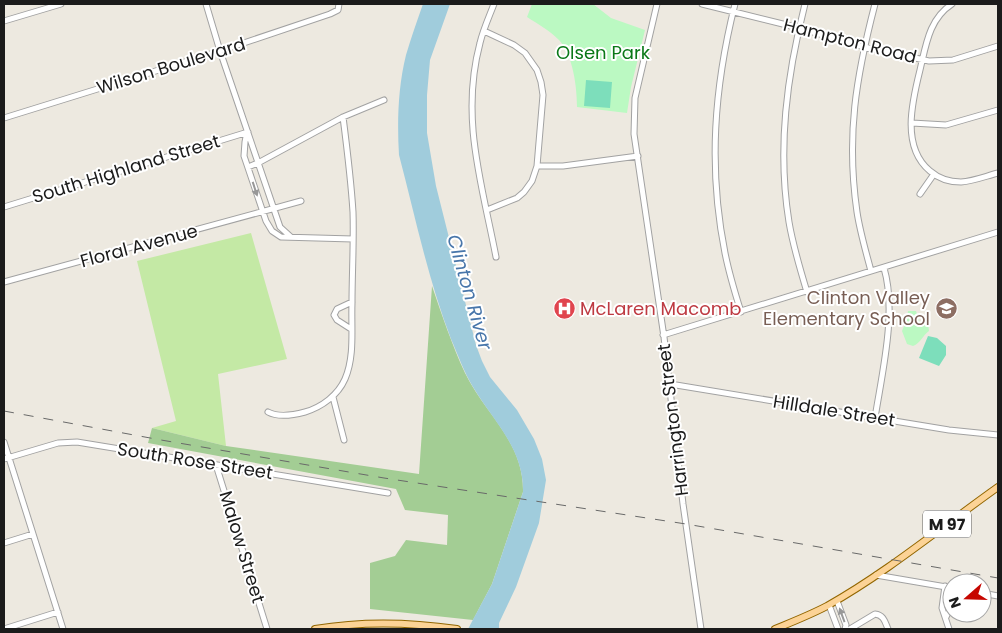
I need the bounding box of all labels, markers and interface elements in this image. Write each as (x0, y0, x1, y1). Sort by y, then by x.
street label: Hampton Road (781, 12, 919, 69)
street label: Wilson Boulevard (93, 31, 248, 100)
park label: Olsen Park (556, 40, 651, 65)
street label: South Highland Street (29, 128, 223, 209)
one-way arrow (251, 182, 259, 197)
street label: Floral Avenue (77, 218, 200, 273)
water label: Clinton River (440, 231, 499, 354)
place label: Clinton Valley Elementary School (763, 285, 930, 331)
place label: McLaren Macomb (580, 296, 741, 321)
school or university icon: Clinton Valley Elementary School (934, 296, 958, 320)
hospital icon: McLaren Macomb (552, 297, 576, 321)
street label: Harrington Street (651, 342, 694, 498)
street label: Hilldale Street (771, 389, 897, 432)
street label: South Rose Street (116, 436, 275, 485)
street label: Malow Street (214, 488, 271, 606)
road number: M 97 (923, 510, 971, 538)
north arrow (942, 573, 992, 623)
text: N (944, 594, 966, 611)
one-way arrow (838, 607, 846, 622)

